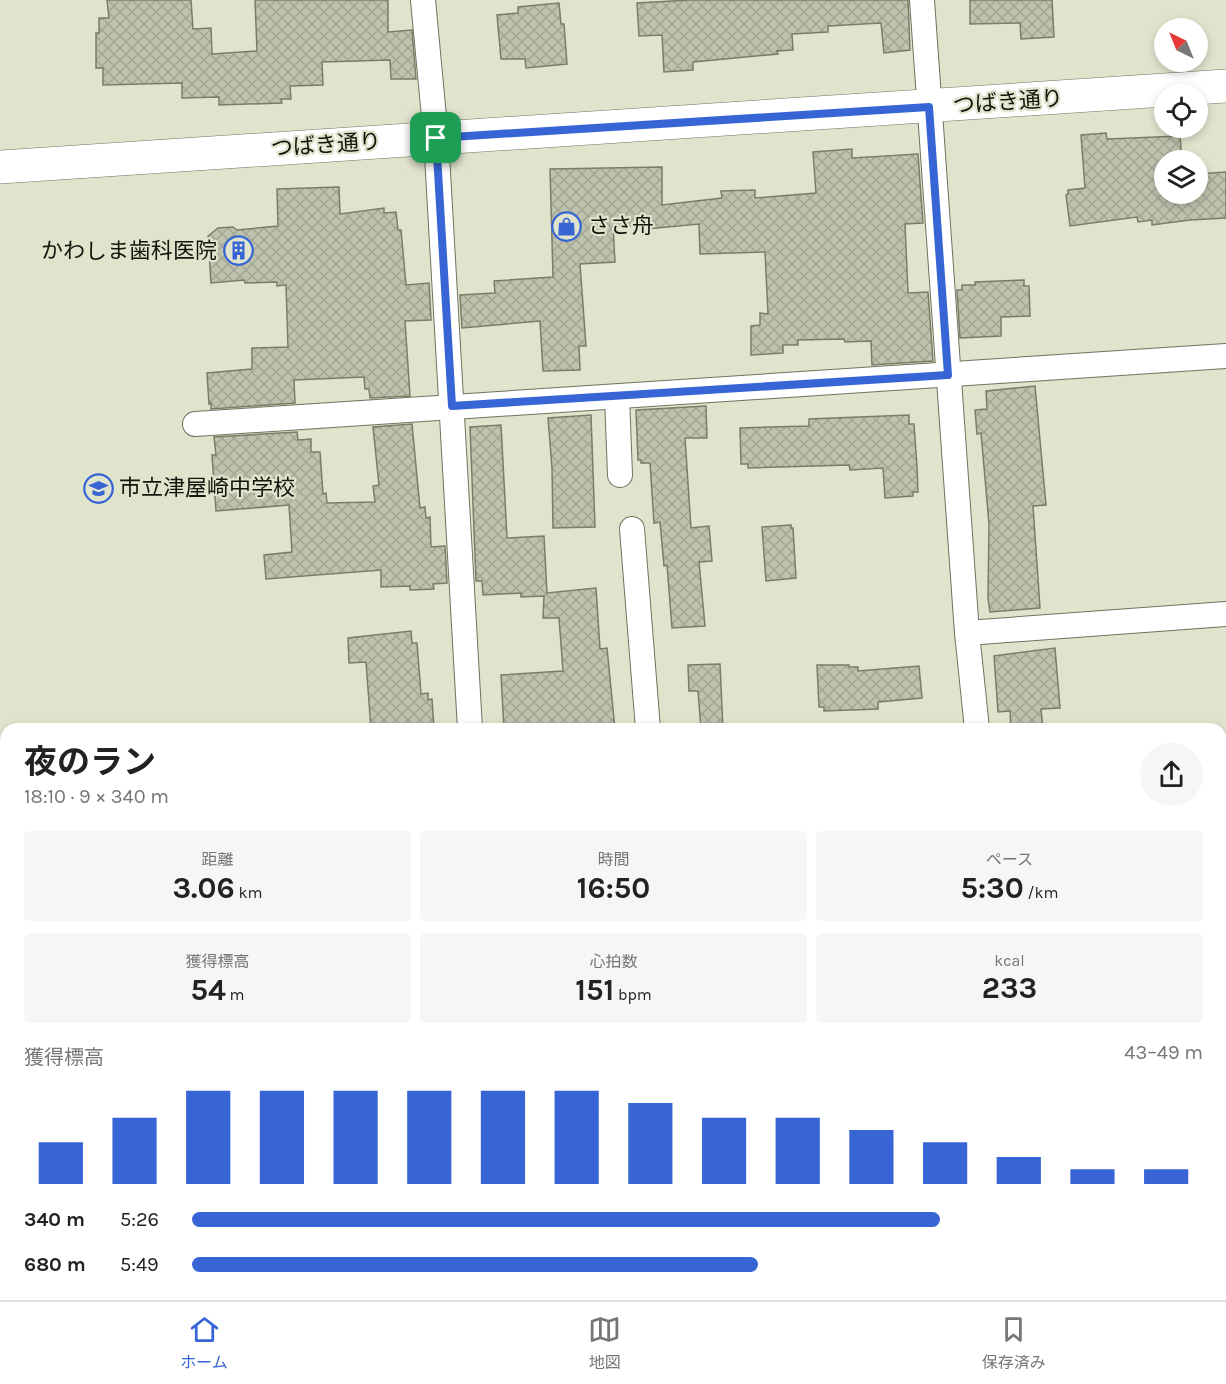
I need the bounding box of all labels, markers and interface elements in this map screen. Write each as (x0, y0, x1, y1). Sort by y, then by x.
north arrow (1154, 18, 1208, 72)
map controls (1154, 18, 1208, 204)
button: locate (1154, 84, 1208, 138)
street label: つばき通り (952, 85, 1064, 119)
pin (410, 112, 461, 163)
icon: arrive (419, 121, 452, 154)
street label: つばき通り (270, 128, 382, 162)
button: layers (1154, 150, 1208, 204)
shop icon: ささ舟 (551, 210, 583, 242)
place label: ささ舟 (588, 213, 654, 239)
building icon: かわしま歯科医院 (222, 235, 254, 267)
place label: かわしま歯科医院 (41, 238, 217, 264)
school or university icon: 市立津屋崎中学校 (82, 472, 114, 504)
place label: 市立津屋崎中学校 (119, 475, 295, 501)
text: 夜のラン (24, 743, 156, 781)
button: share (1140, 743, 1203, 806)
text: 18:10 · 9 × 340 m (24, 785, 169, 808)
text: 距離 (201, 850, 234, 869)
text: 時間 (597, 850, 630, 869)
text: ペース (986, 850, 1033, 869)
text: 3.06 (172, 870, 235, 906)
text: 16:50 (577, 870, 650, 906)
text: 5:30 (961, 870, 1024, 906)
text: km (235, 883, 263, 902)
text: /km (1024, 883, 1058, 902)
text: kcal (994, 951, 1025, 970)
text: 獲得標高 (185, 952, 250, 971)
text: 心拍数 (589, 952, 638, 971)
text: 233 (982, 970, 1037, 1006)
text: 54 (190, 972, 226, 1008)
text: 151 (575, 972, 614, 1008)
text: m (226, 985, 245, 1004)
text: bpm (614, 985, 652, 1004)
text: 43–49 m (1124, 1041, 1203, 1064)
text: 獲得標高 (24, 1046, 104, 1069)
text: 340 m (24, 1208, 85, 1231)
text: 5:26 (120, 1208, 159, 1231)
text: 680 m (24, 1253, 86, 1276)
text: 5:49 (120, 1253, 159, 1276)
tab: ホーム (180, 1313, 228, 1373)
tab: 地図 (588, 1313, 621, 1373)
tab: 保存済み (982, 1313, 1046, 1373)

